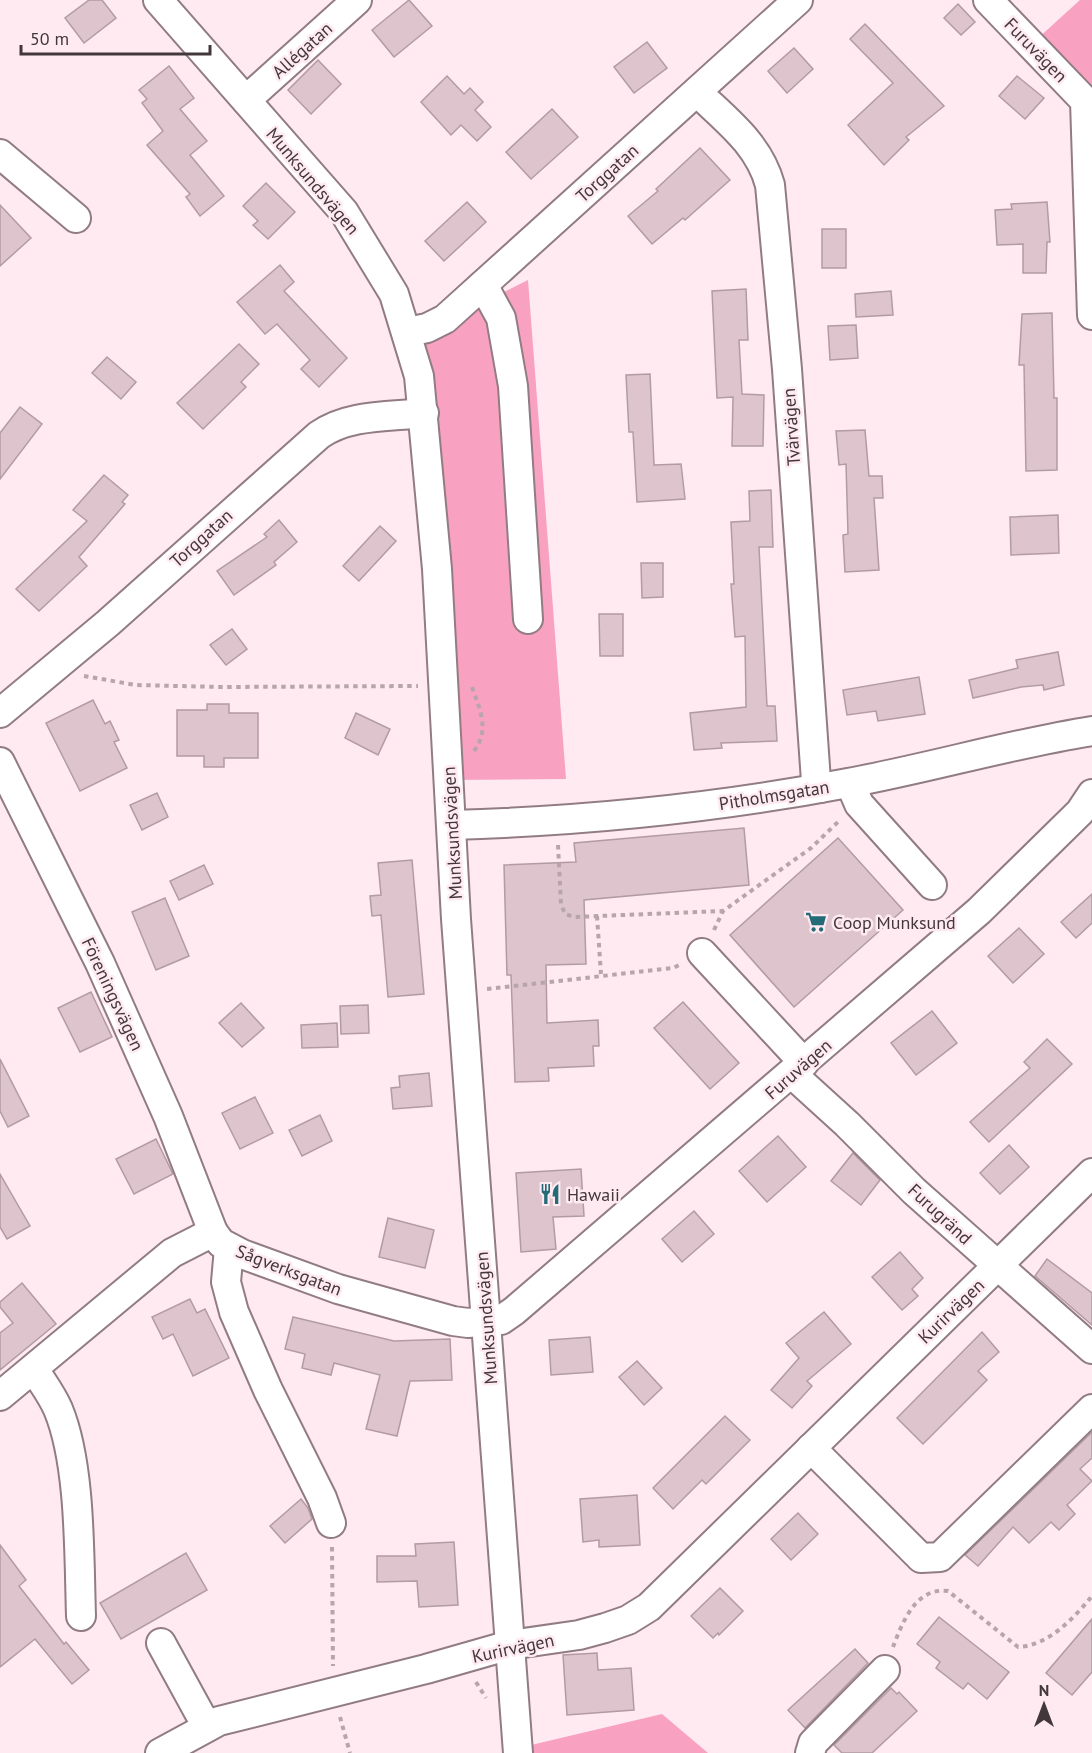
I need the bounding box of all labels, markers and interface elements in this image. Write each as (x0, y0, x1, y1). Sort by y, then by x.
street label: Furuvägen (1000, 13, 1072, 87)
street label: Allégatan (267, 17, 337, 83)
scale bar (21, 18, 210, 56)
text: 50 m (30, 27, 69, 50)
street label: Munksundsvägen (261, 123, 365, 239)
street label: Torggatan (571, 139, 643, 207)
street label: Tvärvägen (777, 387, 805, 467)
street label: Torggatan (165, 504, 237, 572)
street label: Munksundsvägen (437, 766, 467, 900)
street label: Pitholmsgatan (717, 775, 831, 815)
supermarket icon: Coop Munksund (804, 910, 828, 934)
place label: Coop Munksund (833, 911, 956, 934)
street label: Föreningsvägen (77, 934, 149, 1054)
street label: Furuvägen (760, 1034, 836, 1104)
street label: Furugränd (903, 1179, 977, 1249)
restaurant icon: Hawaii (538, 1182, 562, 1206)
place label: Hawaii (567, 1183, 620, 1206)
street label: Sågverksgatan (233, 1239, 345, 1301)
street label: Munksundsvägen (470, 1251, 502, 1385)
street label: Kurirvägen (913, 1274, 989, 1348)
street label: Kurirvägen (470, 1628, 556, 1668)
north arrow (1014, 1675, 1074, 1735)
text: N (1039, 1680, 1049, 1700)

